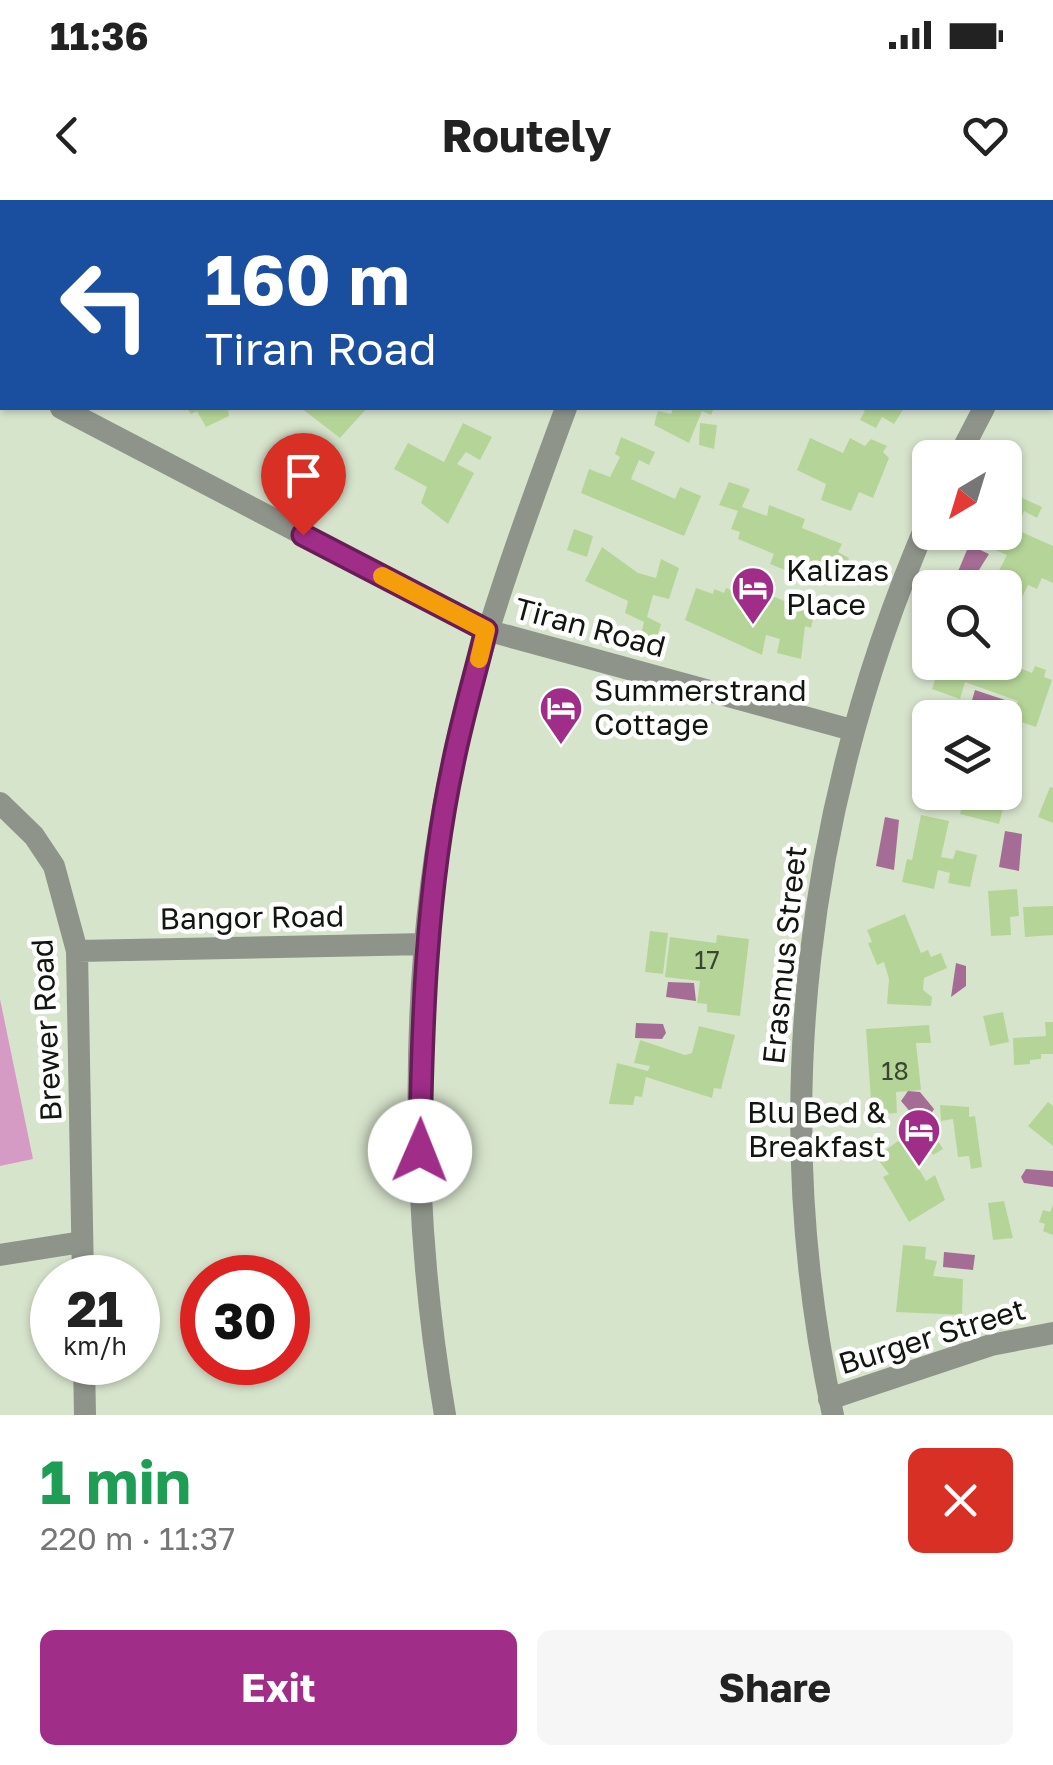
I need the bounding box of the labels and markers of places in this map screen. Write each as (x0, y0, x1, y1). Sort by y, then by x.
pin (261, 433, 346, 536)
place label: Kalizas Place (786, 552, 889, 622)
hotel icon: Kalizas Place (730, 565, 776, 626)
place label: Summerstrand Cottage (594, 672, 807, 742)
hotel icon: Summerstrand Cottage (538, 685, 584, 746)
place label: Blu Bed & Breakfast (747, 1094, 886, 1164)
hotel icon: Blu Bed & Breakfast (896, 1107, 942, 1168)

